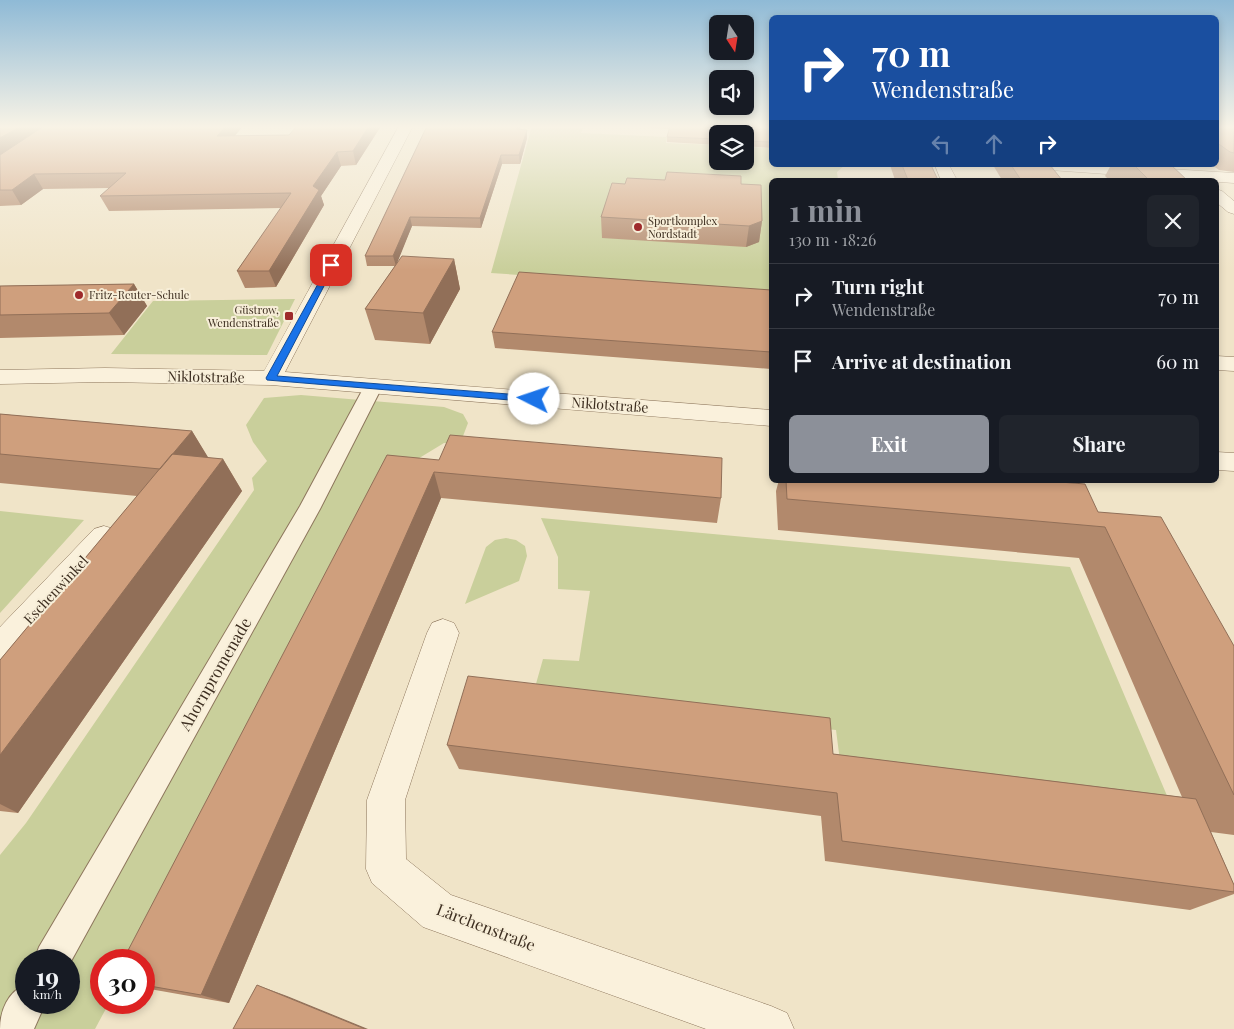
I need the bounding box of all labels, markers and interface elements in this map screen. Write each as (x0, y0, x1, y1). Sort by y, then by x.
north arrow (709, 15, 754, 60)
map controls (709, 15, 754, 170)
text: 70 m (872, 29, 950, 76)
icon: right (789, 35, 854, 100)
button: sound (709, 70, 754, 115)
text: Wendenstraße (872, 74, 1014, 104)
button: layers (709, 125, 754, 170)
icon: left (927, 130, 955, 158)
icon: ahead (980, 130, 1008, 158)
icon: right (1033, 130, 1061, 158)
text: 1 min (789, 190, 863, 230)
button: close (1147, 195, 1199, 247)
place label: Sportkomplex Nordstadt (648, 213, 718, 241)
marker: Sportkomplex Nordstadt (632, 221, 644, 233)
text: 130 m · 18:26 (789, 229, 876, 250)
pin (310, 244, 352, 286)
icon: arrive (317, 251, 345, 279)
text: Turn right (832, 273, 924, 299)
icon: right (789, 282, 817, 310)
text: 70 m (1158, 283, 1199, 309)
place label: Fritz-Reuter-Schule (89, 287, 190, 302)
marker: Fritz-Reuter-Schule (73, 289, 85, 301)
text: Wendenstraße (832, 299, 935, 320)
place label: Güstrow, Wendenstraße (207, 302, 279, 330)
marker: Güstrow, Wendenstraße (283, 310, 295, 322)
icon: arrive (789, 347, 817, 375)
text: Arrive at destination (832, 348, 1012, 374)
text: 60 m (1156, 348, 1199, 374)
street label: Niklotstraße (167, 366, 245, 387)
position arrow (507, 372, 559, 424)
street label: Niklotstraße (571, 392, 649, 417)
button: Exit (789, 415, 989, 473)
button: Share (999, 415, 1199, 473)
street label: Eschenwinkel (19, 551, 92, 628)
street label: Ahornpromenade (173, 614, 255, 735)
street label: Lärchenstraße (434, 898, 539, 955)
speed limit sign: 30 (90, 949, 155, 1014)
text: 19 (36, 959, 59, 992)
text: km/h (33, 986, 62, 1002)

